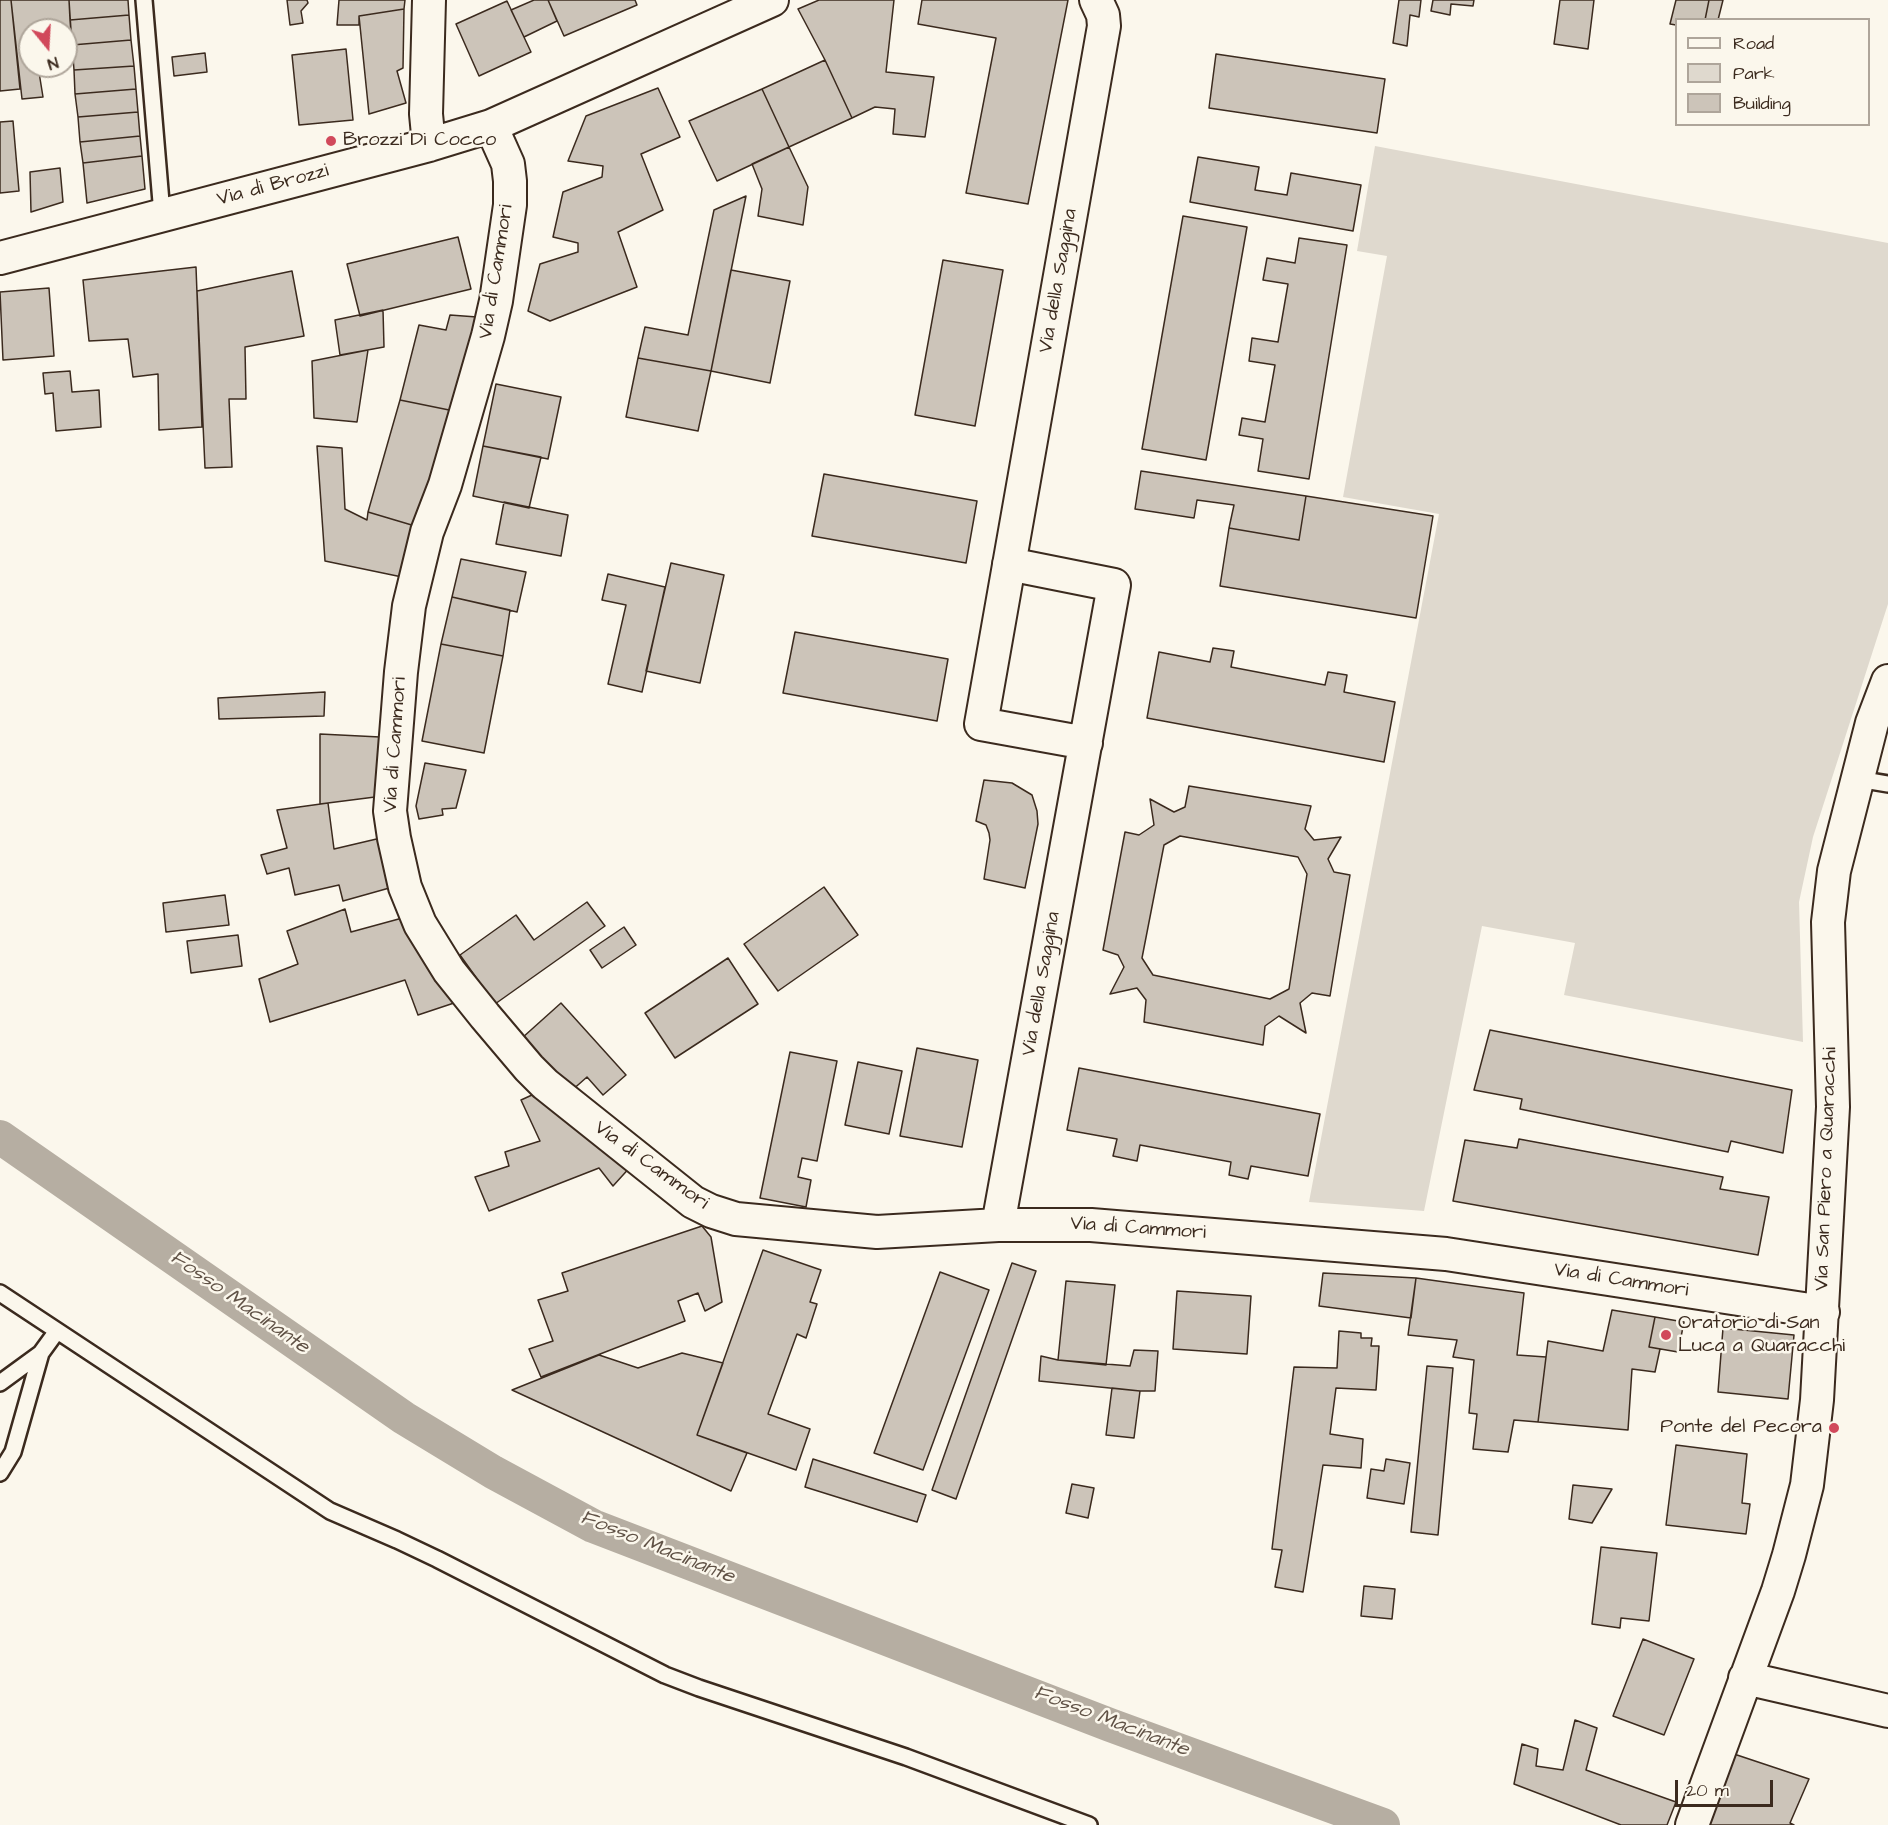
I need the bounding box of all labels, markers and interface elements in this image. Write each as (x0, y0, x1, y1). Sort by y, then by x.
north arrow (18, 18, 78, 78)
legend (1675, 18, 1870, 126)
text: Road (1733, 31, 1774, 56)
text: N (45, 51, 61, 75)
text: Park (1733, 61, 1775, 86)
text: Building (1733, 91, 1791, 116)
place label: Brozzi Di Cocco (343, 129, 496, 153)
marker: Brozzi Di Cocco (324, 134, 338, 148)
street label: Via di Brozzi (215, 160, 331, 212)
street label: Via di Cammori (475, 203, 519, 341)
street label: Via della Saggina (1034, 207, 1084, 355)
street label: Via di Cammori (379, 676, 413, 814)
street label: Via della Saggina (1017, 910, 1067, 1058)
street label: Via San Piero a Quaracchi (1811, 1047, 1843, 1291)
street label: Via di Cammori (589, 1116, 713, 1216)
street label: Via di Cammori (1069, 1212, 1207, 1246)
water label: Fosso Macinante (165, 1246, 313, 1360)
street label: Via di Cammori (1552, 1259, 1690, 1303)
place label: Oratorio di San Luca a Quaracchi (1678, 1312, 1845, 1359)
marker: Oratorio di San Luca a Quaracchi (1659, 1328, 1673, 1342)
place label: Ponte del Pecora (1660, 1416, 1822, 1440)
marker: Ponte del Pecora (1827, 1421, 1841, 1435)
water label: Fosso Macinante (576, 1506, 738, 1590)
water label: Fosso Macinante (1030, 1681, 1192, 1763)
scale bar (1678, 1768, 1776, 1806)
text: 20 m (1686, 1778, 1729, 1803)

